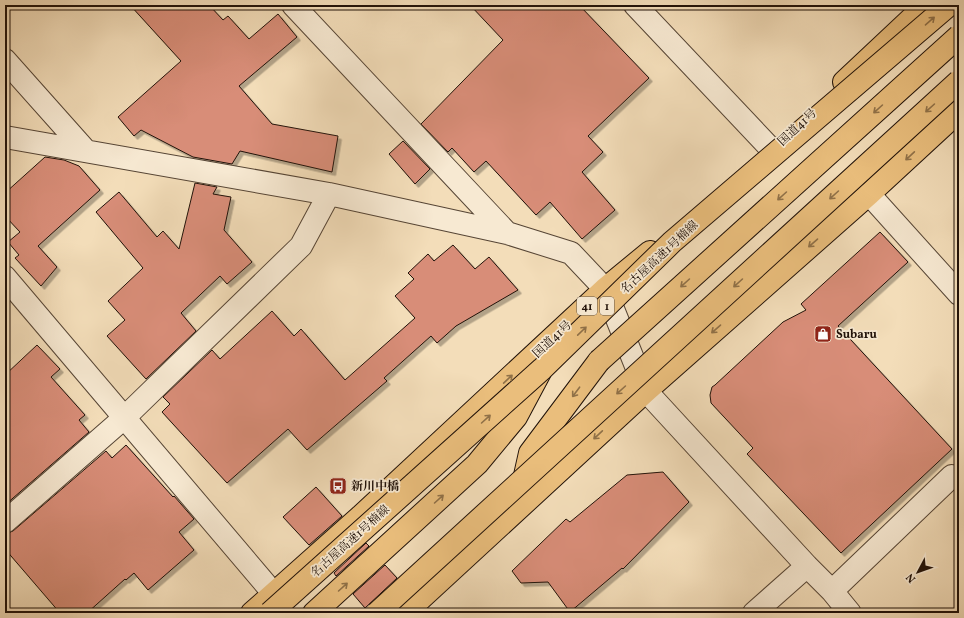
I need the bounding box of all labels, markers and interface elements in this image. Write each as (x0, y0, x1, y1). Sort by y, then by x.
one-way arrow (925, 17, 935, 26)
one-way arrow (925, 103, 935, 113)
one-way arrow (873, 104, 883, 113)
street label: 国道41号 (775, 106, 821, 150)
one-way arrow (905, 152, 915, 161)
one-way arrow (777, 191, 787, 201)
one-way arrow (829, 191, 839, 200)
street label: 名古屋高速1号楠線 (617, 218, 702, 298)
one-way arrow (808, 239, 819, 248)
one-way arrow (680, 278, 690, 288)
one-way arrow (733, 278, 743, 288)
road number: 41 (577, 297, 597, 315)
road number: 1 (600, 297, 614, 315)
street label: 国道41号 (530, 318, 576, 362)
shop icon: Subaru (813, 324, 833, 344)
one-way arrow (711, 325, 721, 334)
one-way arrow (577, 326, 587, 335)
place label: Subaru (836, 327, 877, 343)
one-way arrow (503, 375, 513, 384)
one-way arrow (616, 385, 627, 394)
one-way arrow (572, 386, 580, 397)
one-way arrow (481, 414, 492, 423)
one-way arrow (593, 431, 604, 440)
bus stop icon: 新川中橋 (328, 476, 348, 496)
place label: 新川中橋 (351, 479, 399, 495)
one-way arrow (433, 495, 443, 504)
street label: 名古屋高速1号楠線 (308, 502, 393, 581)
north arrow (898, 552, 938, 592)
text: N (903, 570, 920, 586)
one-way arrow (337, 582, 348, 591)

